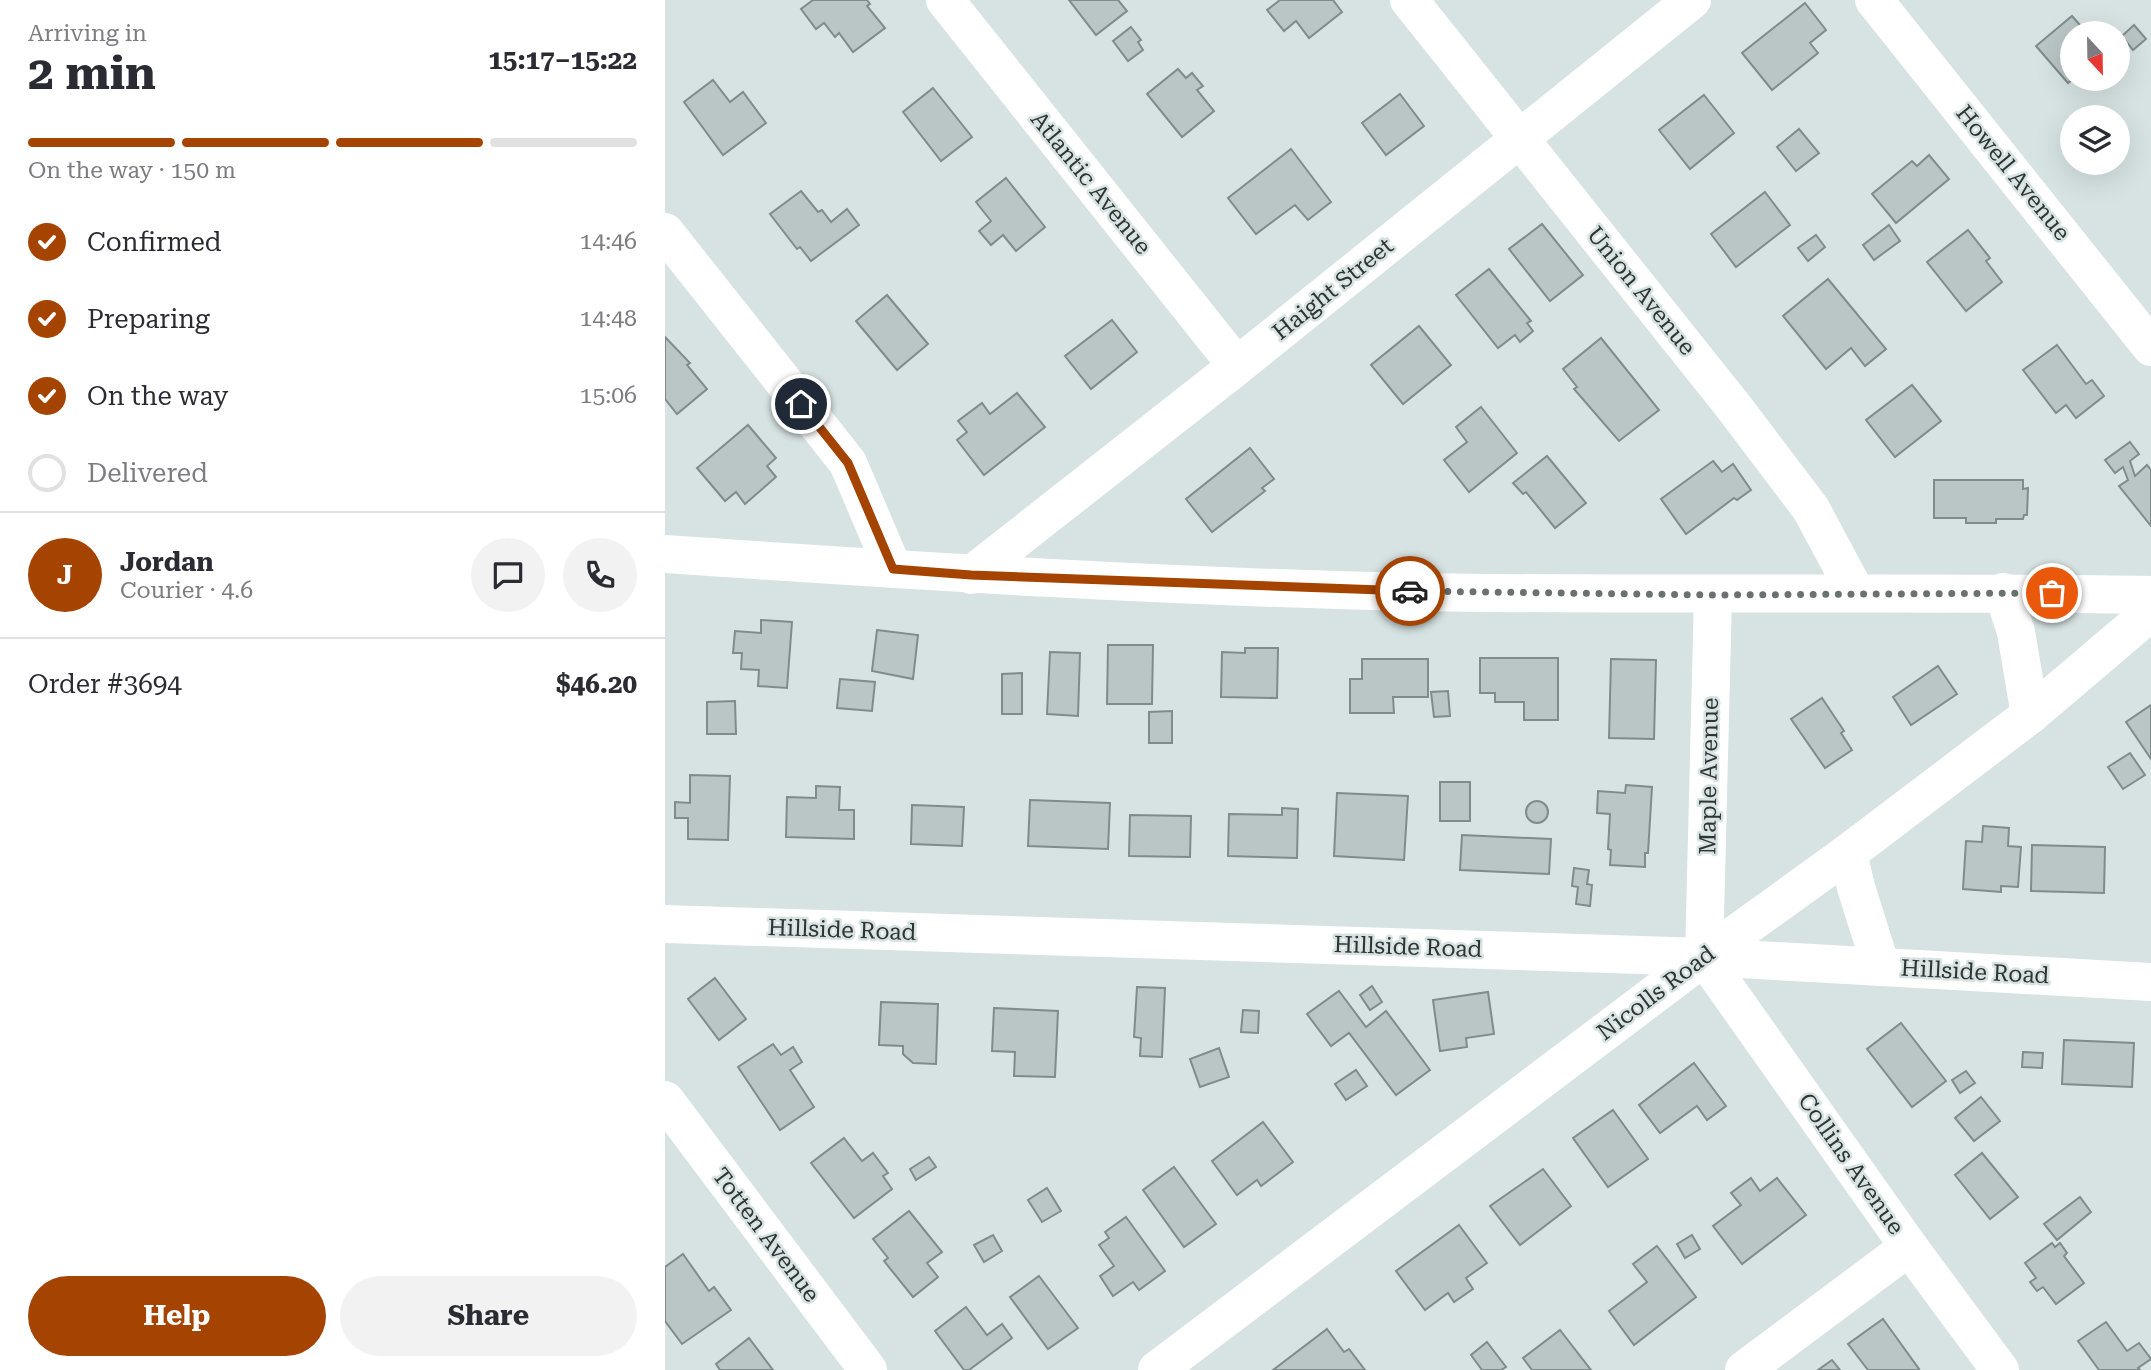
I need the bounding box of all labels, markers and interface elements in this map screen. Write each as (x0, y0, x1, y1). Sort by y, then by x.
text: Arriving in (28, 20, 147, 47)
north arrow (2060, 21, 2130, 91)
map controls (2060, 21, 2130, 175)
text: 15:17–15:22 (488, 45, 637, 75)
text: 2 min (28, 46, 156, 100)
street label: Howell Avenue (1950, 100, 2076, 246)
button: layers (2060, 105, 2130, 175)
street label: Atlantic Avenue (1025, 106, 1157, 260)
text: On the way · 150 m (28, 157, 236, 184)
street label: Union Avenue (1581, 221, 1701, 361)
icon: check (28, 223, 66, 261)
text: Confirmed (87, 227, 222, 257)
text: 14:46 (580, 228, 637, 255)
street label: Haight Street (1267, 232, 1399, 346)
icon: check (28, 300, 66, 338)
text: Preparing (87, 304, 210, 334)
text: 14:48 (580, 305, 637, 332)
pin (771, 374, 831, 434)
icon: check (28, 377, 66, 415)
text: On the way (87, 381, 228, 411)
text: 15:06 (580, 382, 637, 409)
icon: home (782, 385, 820, 423)
text: Delivered (87, 458, 208, 488)
button: chat (471, 538, 545, 612)
button: phone (563, 538, 637, 612)
text: Jordan (120, 547, 214, 577)
courier (1375, 556, 1445, 626)
text: J (57, 560, 73, 590)
pin (2022, 563, 2082, 623)
icon: car (1391, 572, 1429, 610)
icon: bag (2033, 574, 2071, 612)
text: Courier · 4.6 (120, 577, 253, 604)
text: Order #3694 (28, 669, 182, 699)
text: $46.20 (556, 669, 637, 699)
street label: Maple Avenue (1694, 697, 1724, 855)
street label: Hillside Road (767, 914, 917, 946)
street label: Hillside Road (1333, 931, 1483, 963)
street label: Nicolls Road (1592, 940, 1720, 1046)
street label: Hillside Road (1900, 955, 2050, 989)
street label: Collins Avenue (1792, 1088, 1910, 1240)
street label: Totten Avenue (707, 1163, 825, 1307)
button: Help (28, 1276, 326, 1356)
button: Share (340, 1276, 637, 1356)

